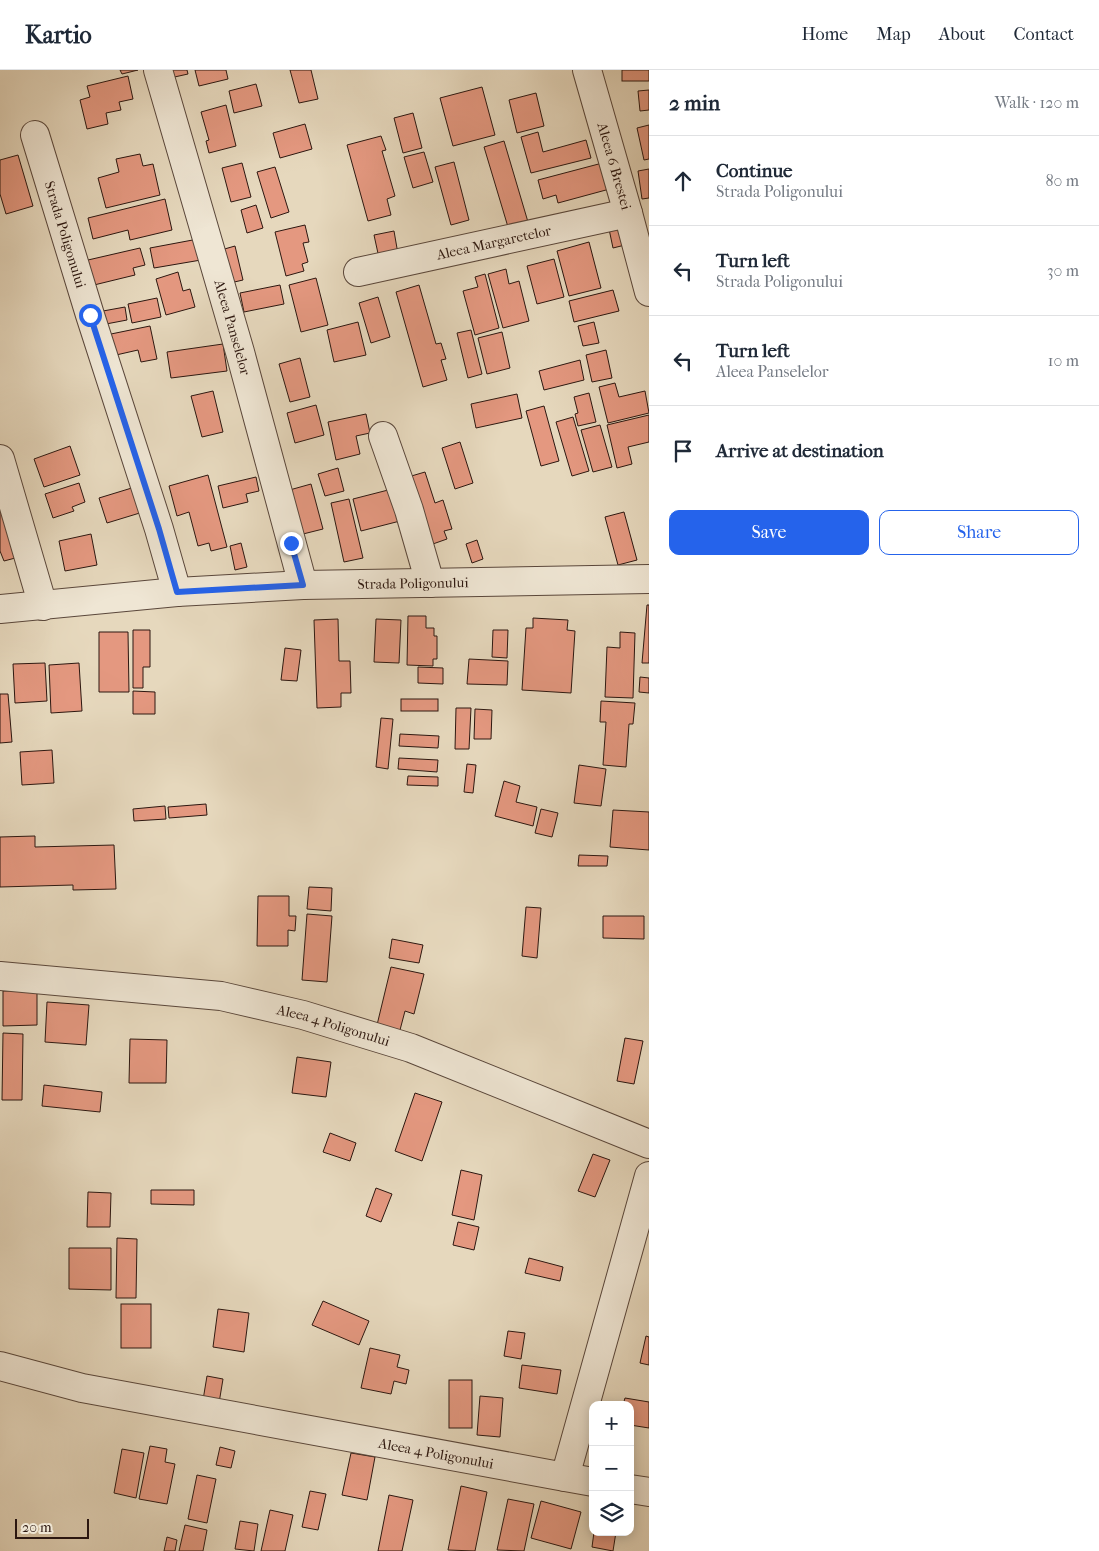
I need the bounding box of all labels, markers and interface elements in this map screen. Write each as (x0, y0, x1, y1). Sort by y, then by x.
text: Kartio (25, 21, 92, 49)
text: Home (801, 24, 848, 45)
text: Map (876, 24, 911, 45)
text: About (939, 24, 985, 45)
text: Contact (1013, 24, 1074, 45)
text: 2 min (669, 91, 720, 115)
text: Walk · 120 m (995, 93, 1079, 112)
street label: Aleea 6 Brestei (593, 120, 635, 212)
text: Continue (716, 160, 792, 182)
icon: ahead (669, 167, 697, 195)
text: 80 m (1045, 171, 1079, 190)
street label: Strada Poligonului (41, 179, 89, 290)
text: Strada Poligonului (716, 182, 843, 201)
street label: Aleea Margaretelor (434, 222, 553, 264)
text: Turn left (716, 250, 790, 272)
icon: left (669, 257, 697, 285)
text: 30 m (1047, 261, 1079, 280)
text: Strada Poligonului (716, 272, 843, 291)
street label: Aleea Panselelor (210, 277, 254, 377)
route start (79, 304, 102, 327)
text: Turn left (716, 340, 790, 362)
icon: left (669, 347, 697, 375)
text: 10 m (1048, 351, 1079, 370)
text: Aleea Panselelor (716, 362, 829, 381)
icon: arrive (669, 437, 697, 465)
text: Arrive at destination (716, 440, 884, 462)
button: Save (669, 510, 869, 555)
button: Share (879, 510, 1079, 555)
route end (280, 532, 303, 555)
street label: Strada Poligonului (357, 574, 469, 593)
street label: Aleea 4 Poligonului (274, 1001, 392, 1050)
map controls (589, 1401, 634, 1536)
button: + (589, 1401, 634, 1446)
street label: Aleea 4 Poligonului (376, 1435, 495, 1473)
button: − (589, 1446, 634, 1491)
button: layers (589, 1491, 634, 1536)
scale bar (15, 1516, 89, 1539)
text: 20 m (22, 1519, 52, 1536)

